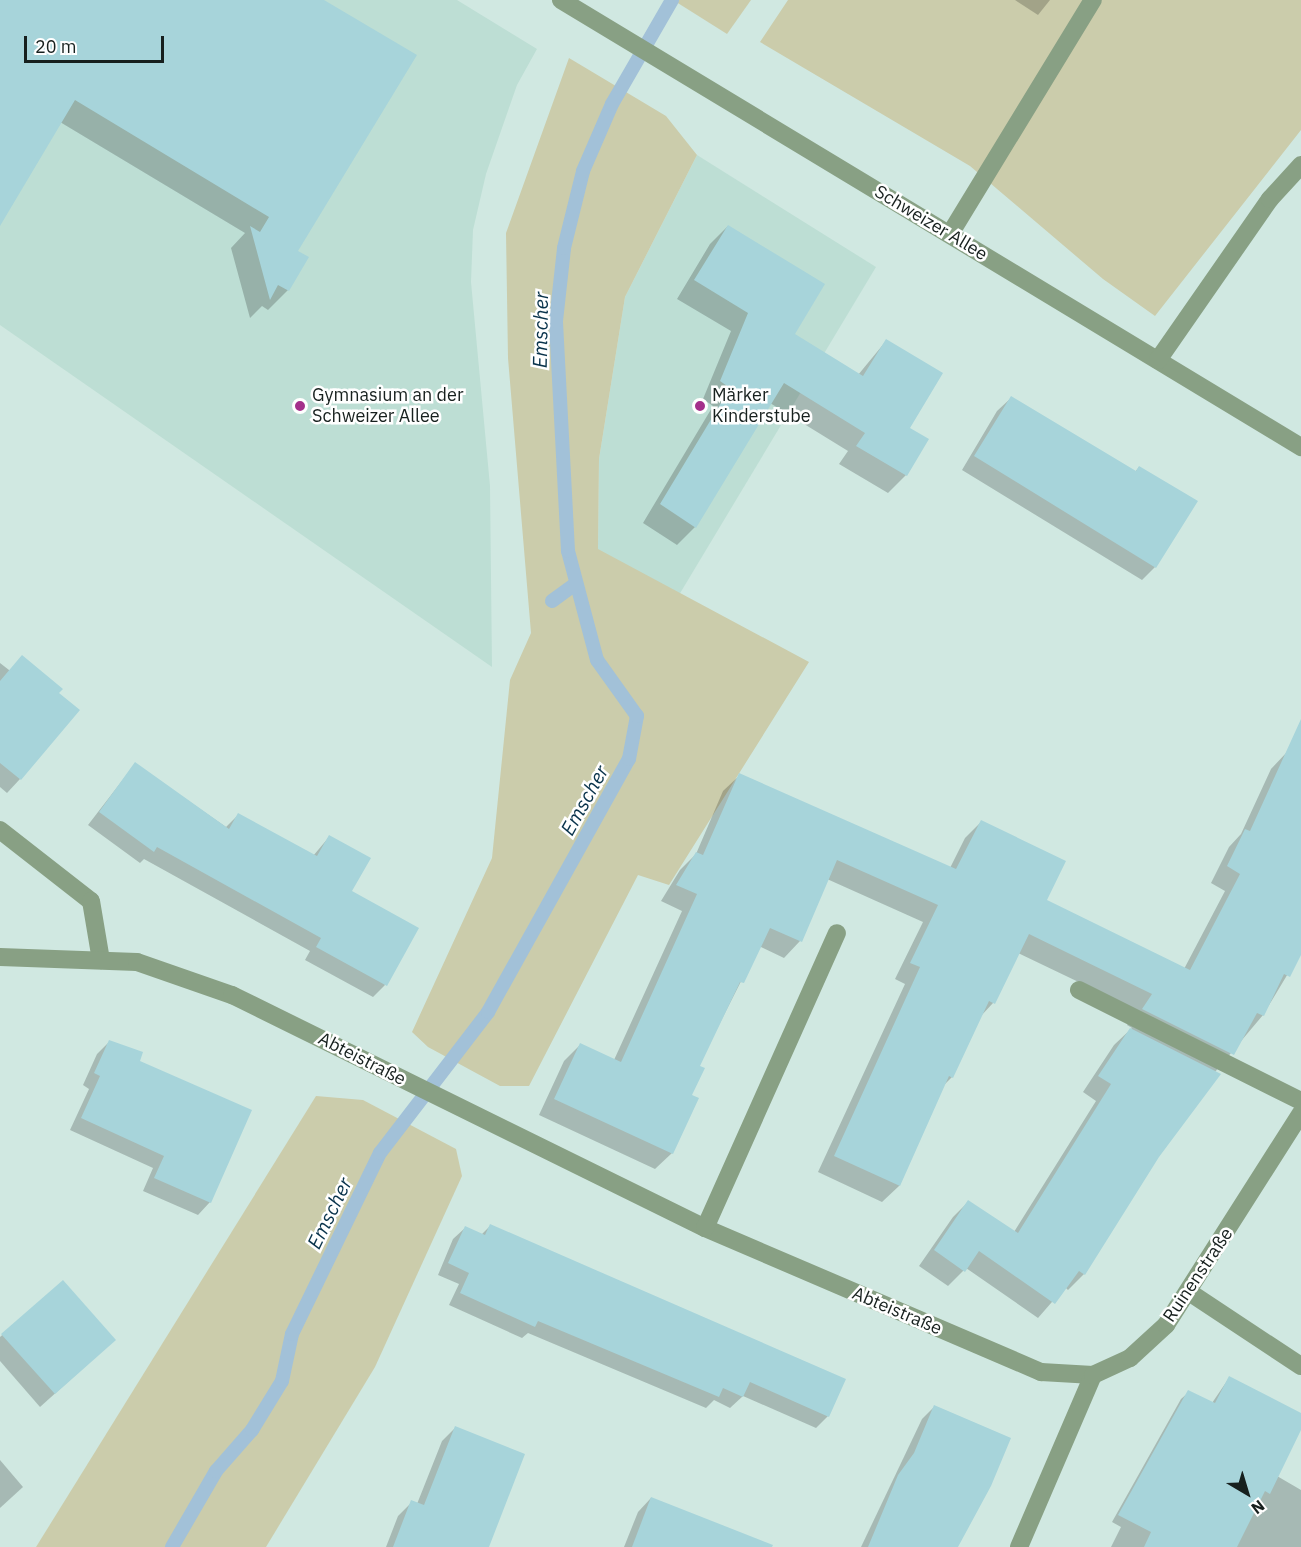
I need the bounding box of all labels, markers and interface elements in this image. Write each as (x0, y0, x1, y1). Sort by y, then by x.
scale bar (27, 24, 166, 62)
text: 20 m (35, 35, 77, 58)
street label: Schweizer Allee (871, 181, 991, 265)
water label: Emscher (527, 292, 553, 368)
place label: Gymnasium an der Schweizer Allee (312, 385, 464, 428)
place label: Märker Kinderstube (712, 385, 811, 428)
marker: Gymnasium an der Schweizer Allee (293, 399, 307, 413)
marker: Märker Kinderstube (693, 399, 707, 413)
water label: Emscher (555, 761, 613, 839)
street label: Abteistraße (315, 1028, 409, 1090)
water label: Emscher (302, 1173, 356, 1253)
street label: Ruinenstraße (1159, 1224, 1237, 1326)
street label: Abteistraße (849, 1282, 945, 1340)
north arrow (1217, 1463, 1277, 1523)
text: N (1247, 1496, 1269, 1519)

